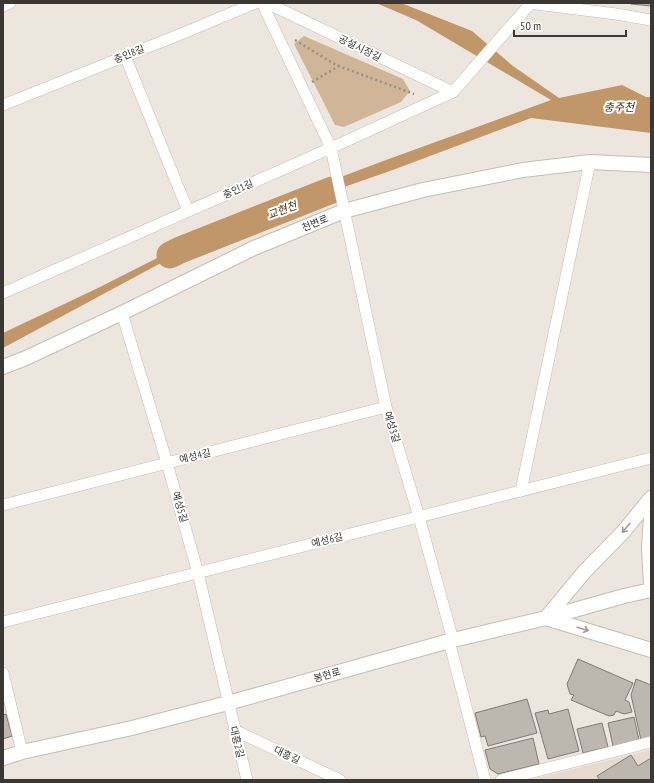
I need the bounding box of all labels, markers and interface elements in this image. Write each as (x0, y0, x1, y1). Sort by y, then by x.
scale bar (514, 12, 626, 38)
text: 50 m (520, 18, 541, 33)
street label: 공설시장길 (336, 32, 384, 64)
street label: 충인8길 (112, 42, 146, 66)
water label: 충주천 (604, 100, 636, 114)
street label: 충인1길 (221, 177, 255, 201)
water label: 교현천 (265, 197, 300, 222)
street label: 천변로 (300, 212, 330, 234)
street label: 예성3길 (381, 410, 403, 444)
street label: 예성4길 (178, 446, 212, 466)
street label: 예성5길 (169, 490, 191, 524)
one-way arrow (622, 523, 631, 533)
street label: 예성6길 (310, 530, 344, 550)
one-way arrow (576, 626, 589, 633)
street label: 봉현로 (312, 665, 342, 685)
street label: 대흥2길 (227, 725, 247, 759)
street label: 대흥길 (272, 743, 302, 767)

